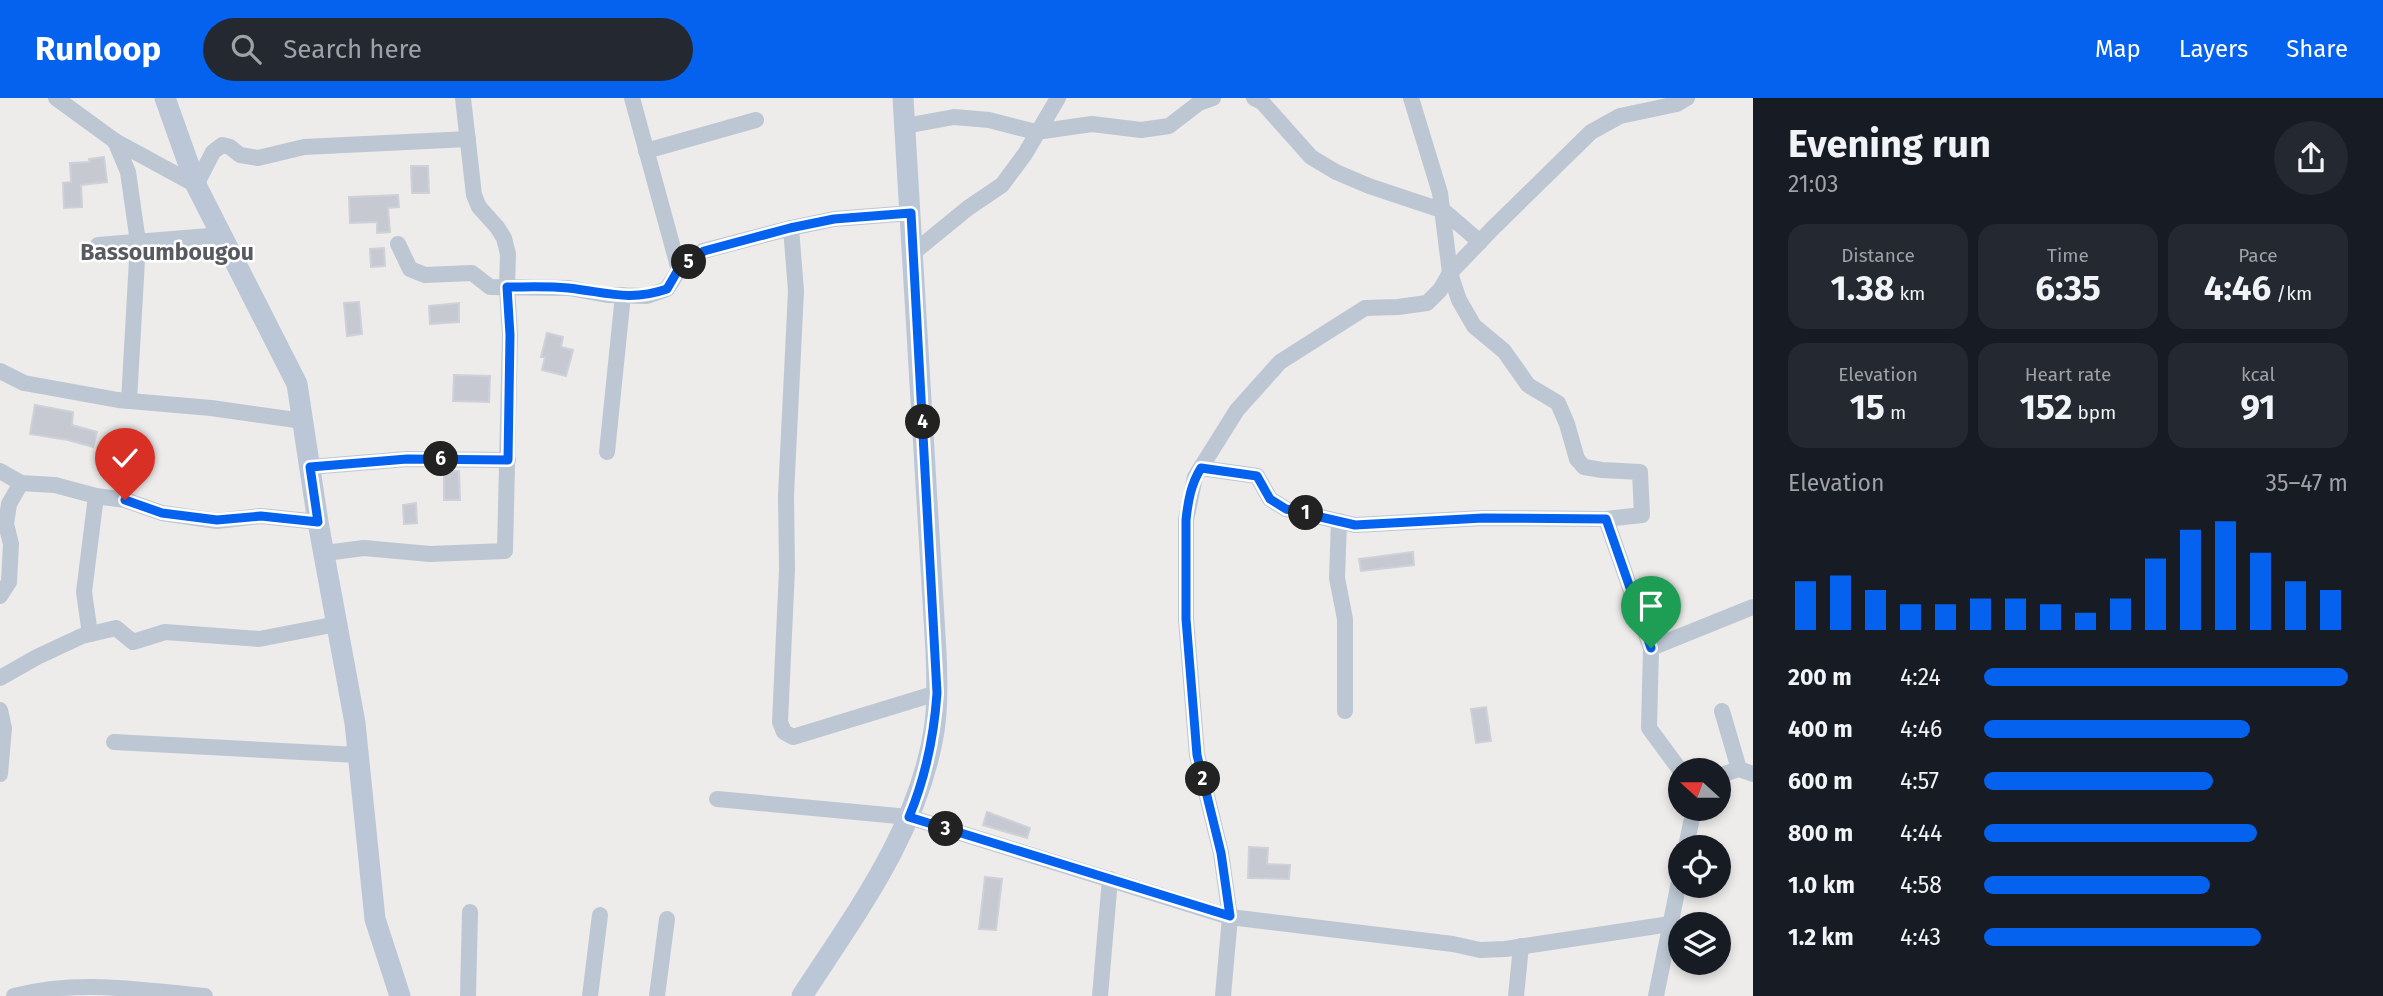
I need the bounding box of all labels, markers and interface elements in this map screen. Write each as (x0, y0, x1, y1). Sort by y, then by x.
search box (203, 18, 693, 81)
text: Runloop (35, 29, 161, 69)
icon: search (227, 30, 265, 68)
text: Search here (283, 34, 422, 65)
text: Map (2095, 35, 2141, 63)
text: Layers (2179, 35, 2248, 63)
text: Share (2286, 35, 2348, 63)
text: Evening run (1788, 121, 1991, 167)
button: share (2274, 121, 2348, 195)
text: 21:03 (1788, 170, 1838, 198)
district label: Bassoumbougou (80, 238, 254, 266)
pin: 5 (672, 244, 706, 280)
text: Distance (1841, 244, 1915, 267)
text: Time (2047, 244, 2089, 267)
text: Pace (2238, 244, 2278, 267)
text: 5 (683, 250, 694, 273)
text: 1.38 (1831, 267, 1894, 309)
text: 6:35 (2035, 267, 2101, 309)
text: 4:46 (2204, 267, 2271, 309)
text: km (1894, 282, 1925, 305)
text: /km (2271, 282, 2312, 305)
text: Elevation (1838, 363, 1918, 386)
text: Heart rate (2025, 363, 2111, 386)
text: kcal (2241, 363, 2275, 386)
text: 15 (1850, 386, 1885, 428)
text: 152 (2020, 386, 2072, 428)
text: 91 (2240, 386, 2276, 428)
text: m (1885, 401, 1906, 424)
text: bpm (2072, 401, 2116, 424)
pin: 4 (906, 404, 940, 440)
text: 4 (917, 410, 928, 433)
pin (95, 428, 155, 500)
icon: check (106, 439, 144, 477)
pin: 6 (424, 442, 458, 476)
text: 6 (435, 447, 446, 470)
text: Elevation (1788, 469, 1884, 497)
text: 35–47 m (2266, 469, 2348, 497)
pin: 1 (1288, 496, 1324, 530)
text: 1 (1301, 501, 1310, 524)
pin (1621, 576, 1681, 648)
icon: arrive (1632, 587, 1670, 625)
text: 200 m (1788, 663, 1852, 691)
text: 4:24 (1900, 663, 1941, 691)
text: 400 m (1788, 715, 1853, 743)
text: 4:46 (1900, 715, 1942, 743)
north arrow (1668, 758, 1731, 821)
map controls (1668, 758, 1731, 975)
pin: 2 (1186, 762, 1220, 796)
text: 2 (1198, 767, 1207, 790)
text: 600 m (1788, 767, 1853, 795)
text: 4:57 (1900, 767, 1939, 795)
pin: 3 (928, 812, 964, 846)
text: 3 (941, 817, 950, 840)
text: 800 m (1788, 819, 1853, 847)
text: 4:44 (1900, 819, 1942, 847)
button: locate (1668, 835, 1731, 898)
text: 1.0 km (1788, 871, 1855, 899)
text: 4:58 (1900, 871, 1942, 899)
button: layers (1668, 912, 1731, 975)
text: 1.2 km (1788, 923, 1854, 951)
text: 4:43 (1900, 923, 1941, 951)

